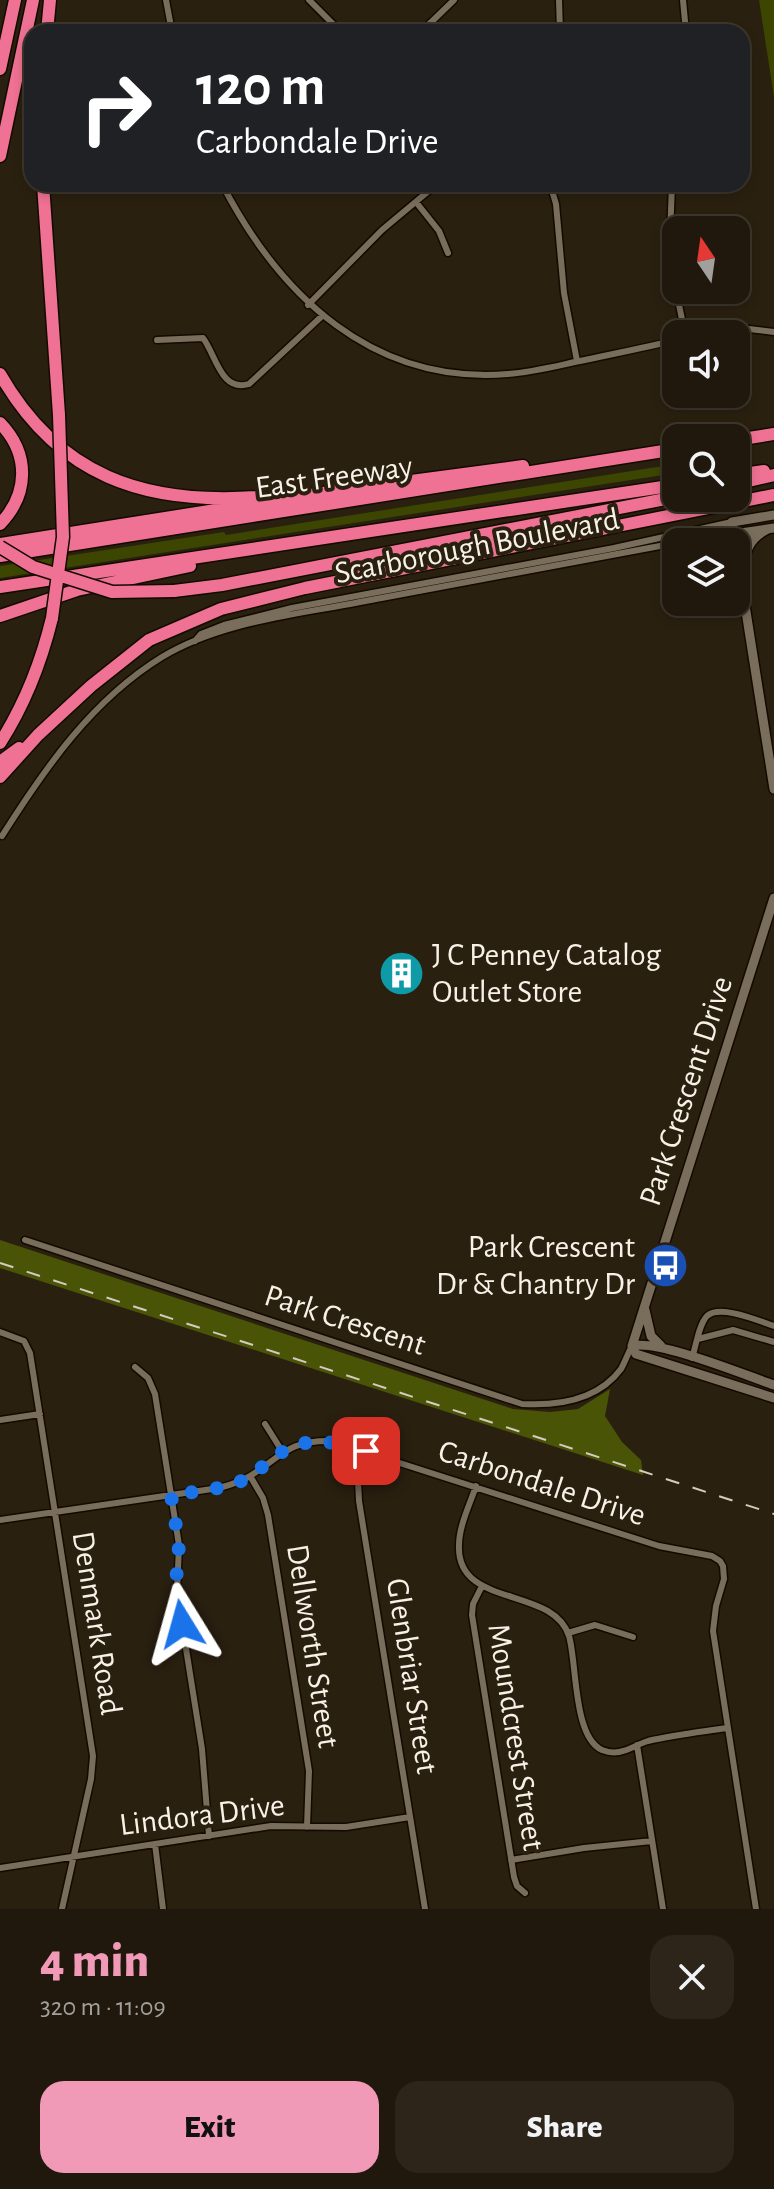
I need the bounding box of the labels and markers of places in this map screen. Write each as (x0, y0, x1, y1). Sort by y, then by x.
place label: J C Penney Catalog Outlet Store (432, 939, 662, 1008)
building icon: J C Penney Catalog Outlet Store (377, 949, 425, 997)
place label: Park Crescent Dr & Chantry Dr (436, 1231, 636, 1300)
bus stop icon: Park Crescent Dr & Chantry Dr (642, 1241, 690, 1289)
pin (332, 1417, 400, 1485)

